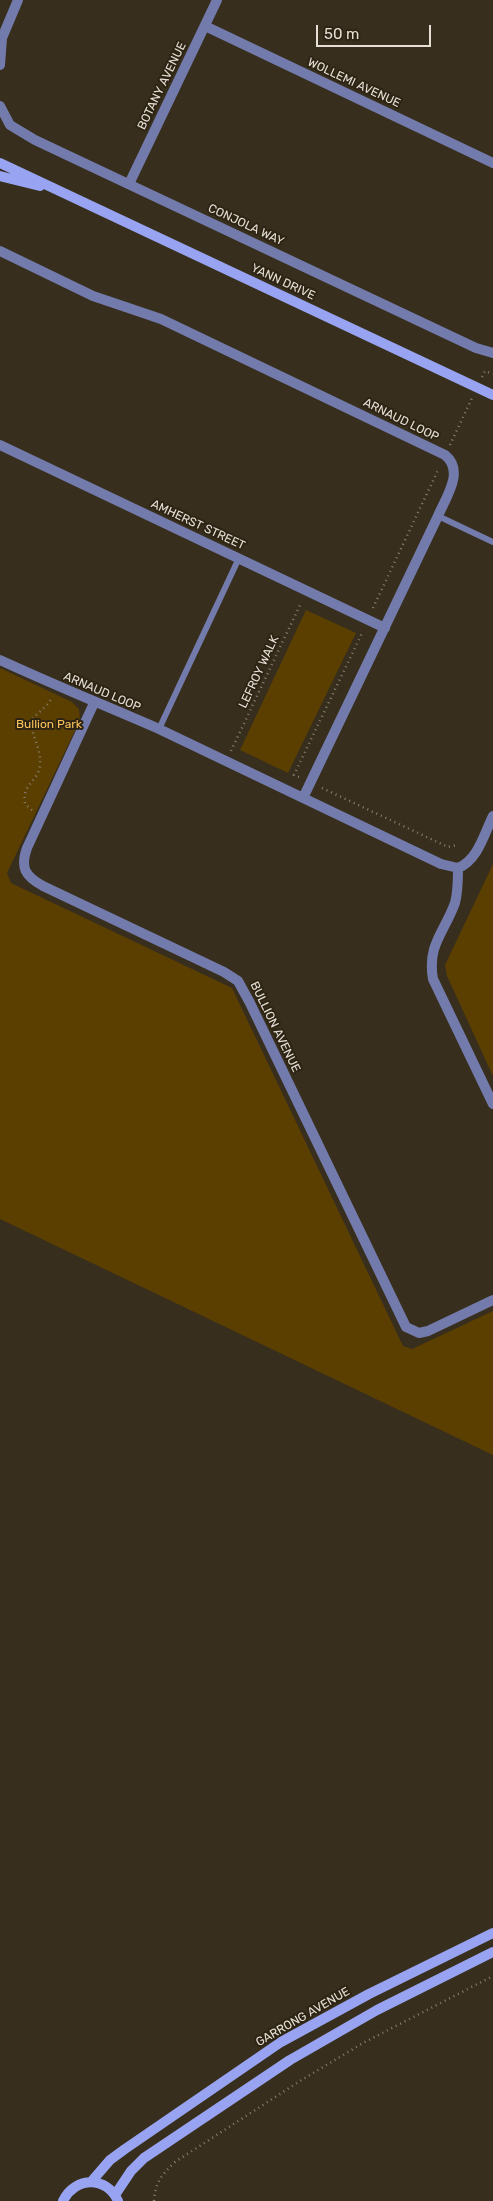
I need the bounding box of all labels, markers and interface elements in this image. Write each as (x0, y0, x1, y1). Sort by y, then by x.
scale bar (318, 15, 433, 47)
text: 50 m (324, 25, 359, 43)
street label: BOTANY AVENUE (135, 40, 189, 132)
street label: WOLLEMI AVENUE (305, 55, 403, 111)
street label: CONJOLA WAY (206, 201, 286, 249)
street label: YANN DRIVE (249, 261, 317, 303)
street label: ARNAUD LOOP (361, 395, 441, 445)
street label: AMHERST STREET (149, 497, 247, 553)
street label: LEFROY WALK (236, 633, 282, 711)
street label: ARNAUD LOOP (61, 669, 143, 715)
park label: Bullion Park (16, 718, 82, 732)
street label: BULLION AVENUE (247, 979, 303, 1075)
street label: GARRONG AVENUE (254, 1984, 352, 2050)

